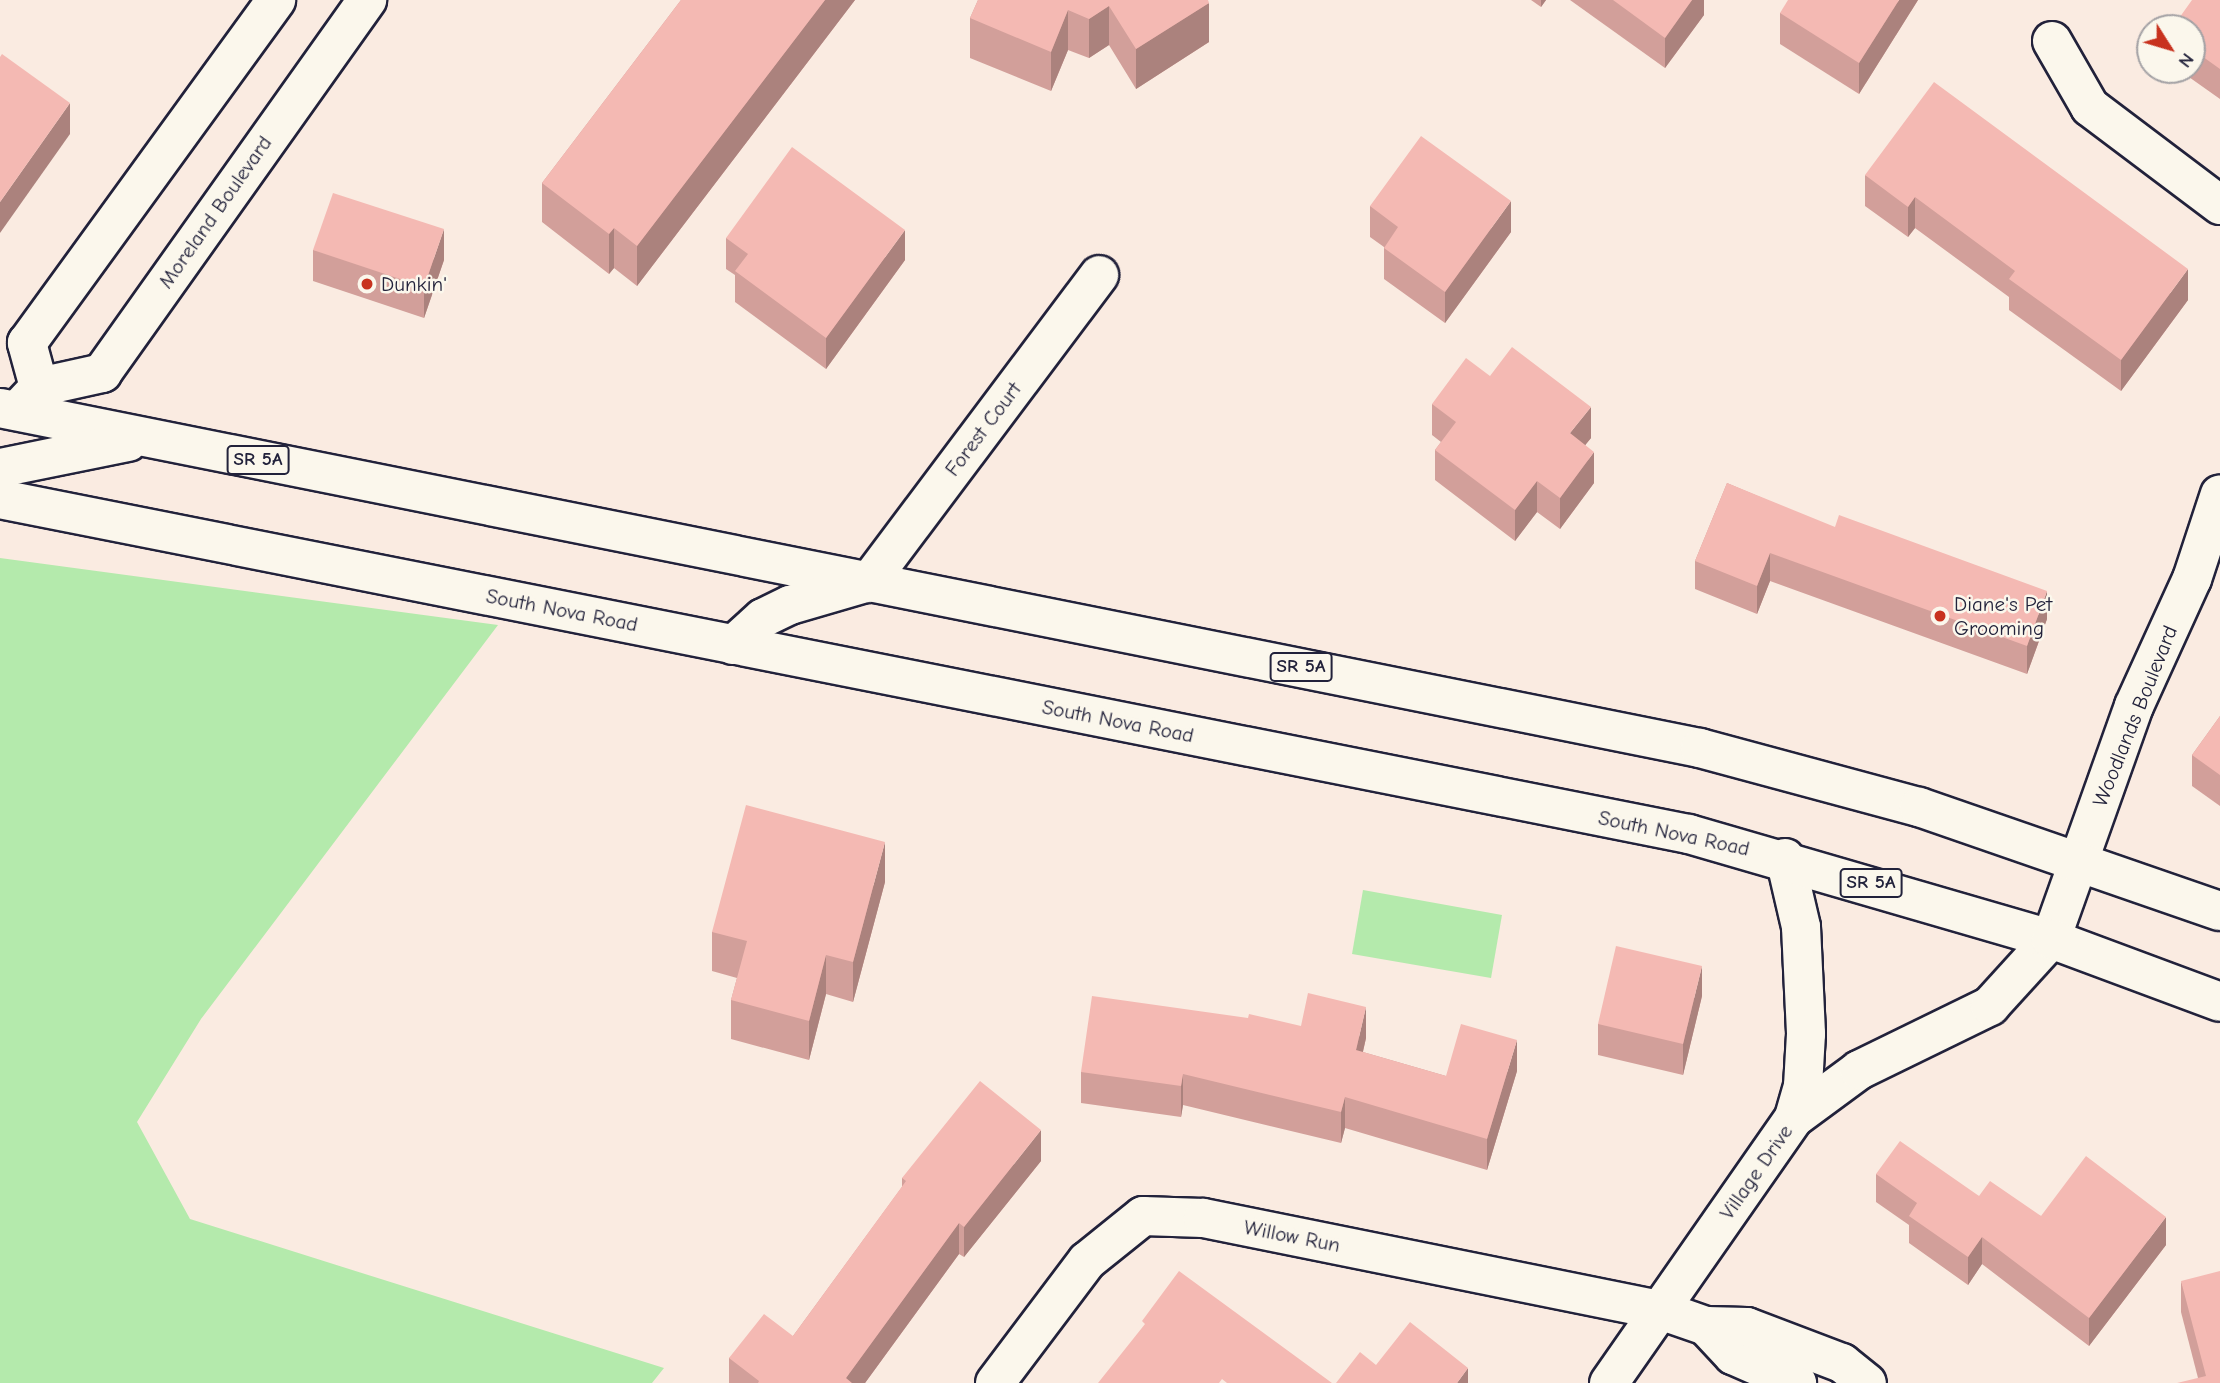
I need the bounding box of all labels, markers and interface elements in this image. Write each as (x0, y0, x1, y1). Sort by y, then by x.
north arrow (2136, 14, 2206, 84)
text: N (2174, 49, 2199, 72)
street label: Moreland Boulevard (153, 131, 277, 293)
place label: Dunkin' (381, 271, 447, 297)
marker: Dunkin' (359, 276, 375, 292)
street label: Forest Court (939, 377, 1027, 481)
road number: SR 5A (226, 444, 290, 475)
street label: South Nova Road (484, 583, 640, 637)
place label: Diane's Pet Grooming (1954, 591, 2052, 641)
marker: Diane's Pet Grooming (1932, 608, 1948, 624)
street label: Woodlands Boulevard (2087, 622, 2183, 810)
road number: SR 5A (1270, 652, 1332, 682)
street label: South Nova Road (1040, 694, 1196, 748)
street label: South Nova Road (1596, 805, 1752, 861)
road number: SR 5A (1840, 868, 1902, 898)
street label: Village Drive (1714, 1120, 1798, 1224)
street label: Willow Run (1242, 1214, 1342, 1258)

